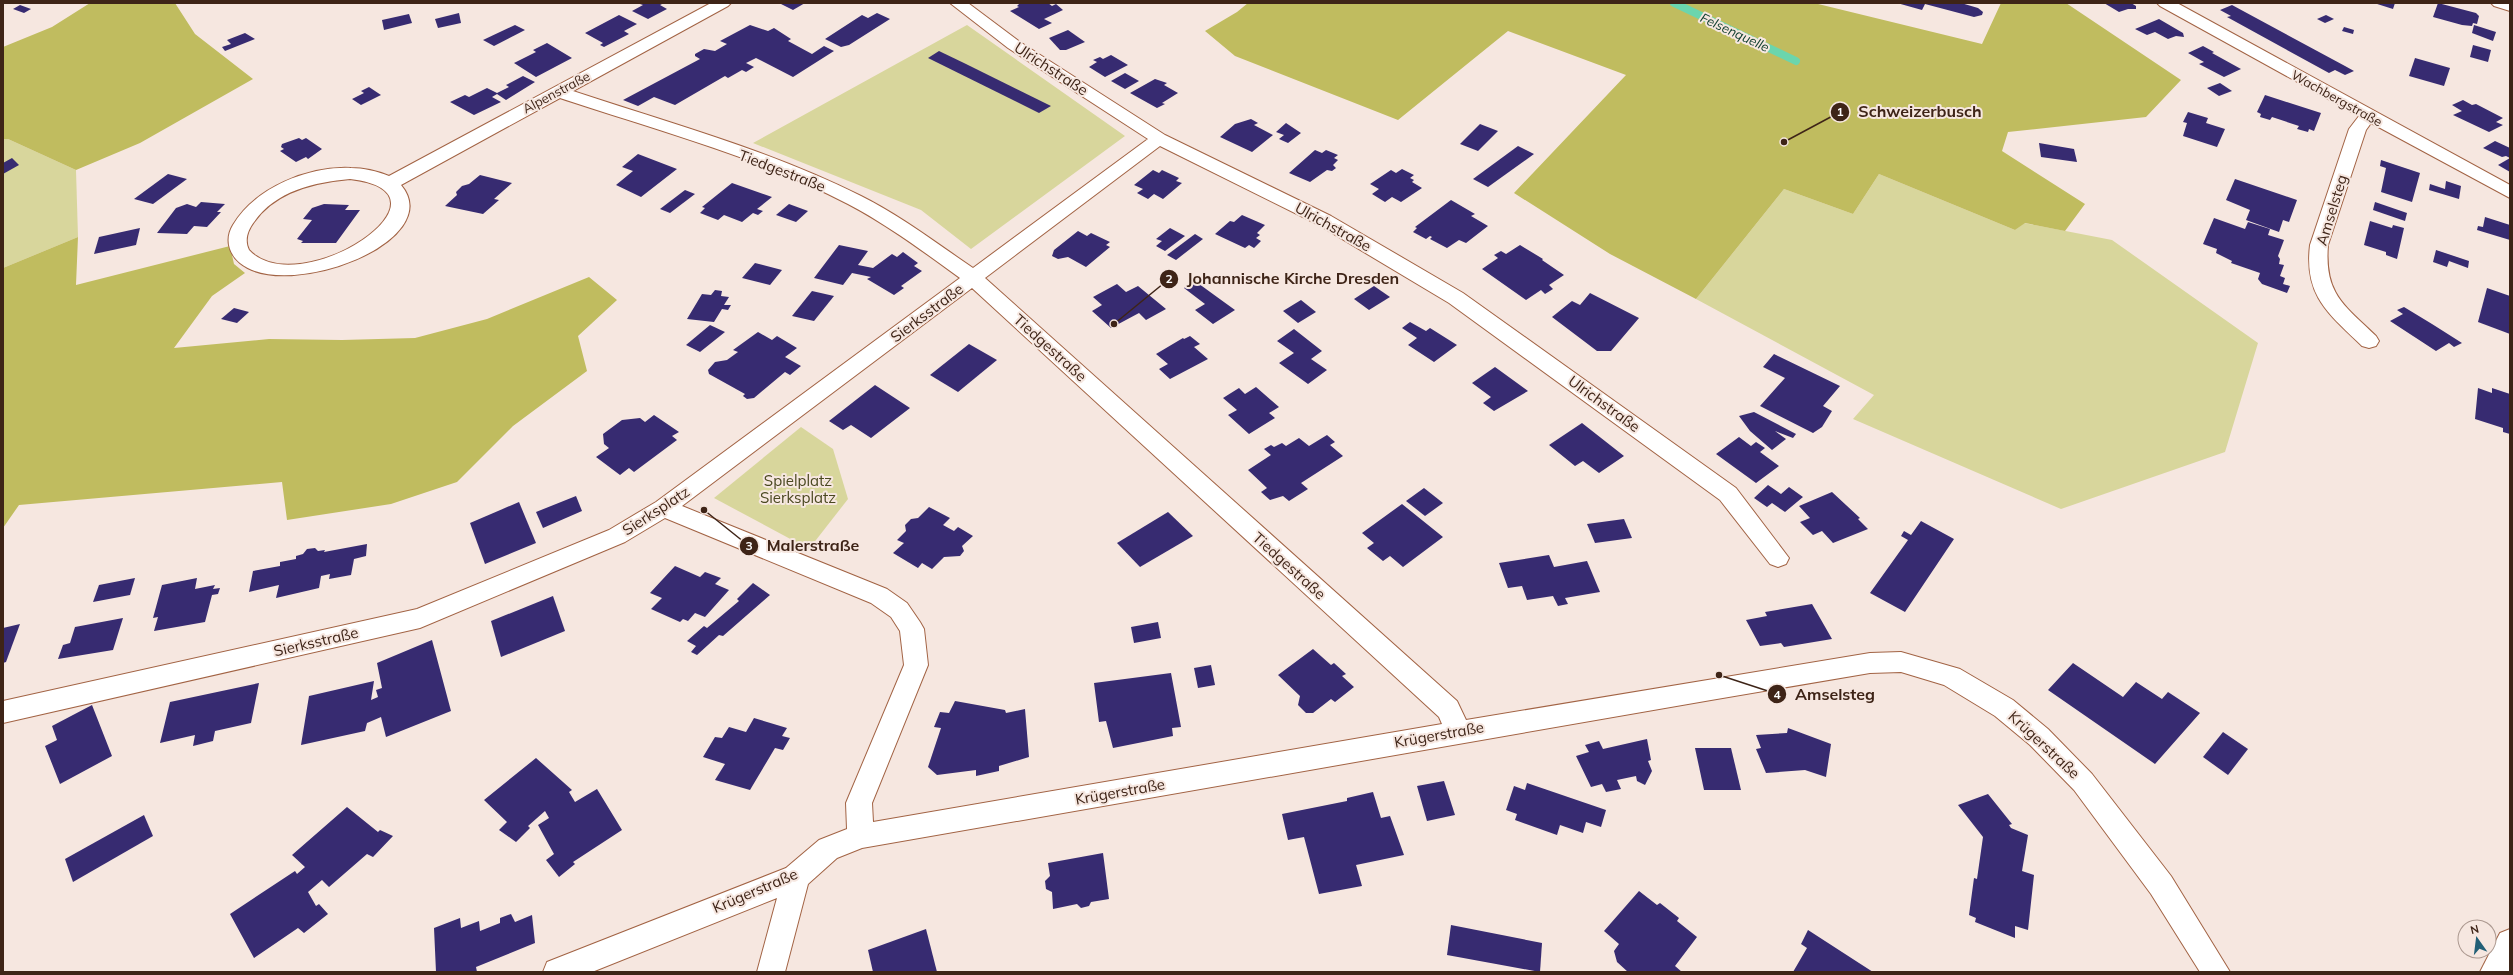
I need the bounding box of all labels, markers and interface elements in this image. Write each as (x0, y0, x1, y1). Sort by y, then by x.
water label: Felsenquelle (1698, 9, 1772, 55)
street label: Ulrichstraße (1011, 38, 1092, 100)
street label: Wachbergstraße (2289, 66, 2385, 130)
street label: Alpenstraße (520, 68, 592, 116)
callout: Schweizerbusch (1830, 98, 1989, 126)
text: Schweizerbusch (1858, 101, 1982, 121)
text: 1 (1836, 104, 1844, 119)
street label: Tiedgestraße (736, 145, 828, 196)
street label: Amselsteg (2312, 172, 2351, 248)
street label: Ulrichstraße (1292, 198, 1375, 255)
callout: Johannische Kirche Dresden (1159, 265, 1408, 293)
text: Johannische Kirche Dresden (1187, 268, 1399, 288)
text: 2 (1165, 271, 1173, 286)
street label: Sierksstraße (887, 279, 967, 346)
street label: Tiedgestraße (1010, 310, 1091, 385)
street label: Ulrichstraße (1565, 371, 1644, 436)
park label: Spielplatz Sierksplatz (760, 471, 836, 507)
street label: Sierksplatz (619, 482, 693, 539)
street label: Tiedgestraße (1249, 528, 1330, 603)
callout: Malerstraße (739, 532, 867, 560)
text: Malerstraße (767, 535, 860, 555)
text: 3 (745, 538, 753, 553)
street label: Sierksstraße (272, 623, 360, 660)
callout: Amselsteg (1767, 680, 1883, 708)
text: Amselsteg (1795, 684, 1875, 704)
text: 4 (1773, 687, 1781, 702)
street label: Krügerstraße (2005, 707, 2084, 783)
street label: Krügerstraße (1393, 717, 1485, 752)
street label: Krügerstraße (1074, 774, 1166, 809)
street label: Krügerstraße (709, 864, 800, 917)
north arrow (2457, 919, 2497, 959)
text: N (2469, 921, 2480, 937)

